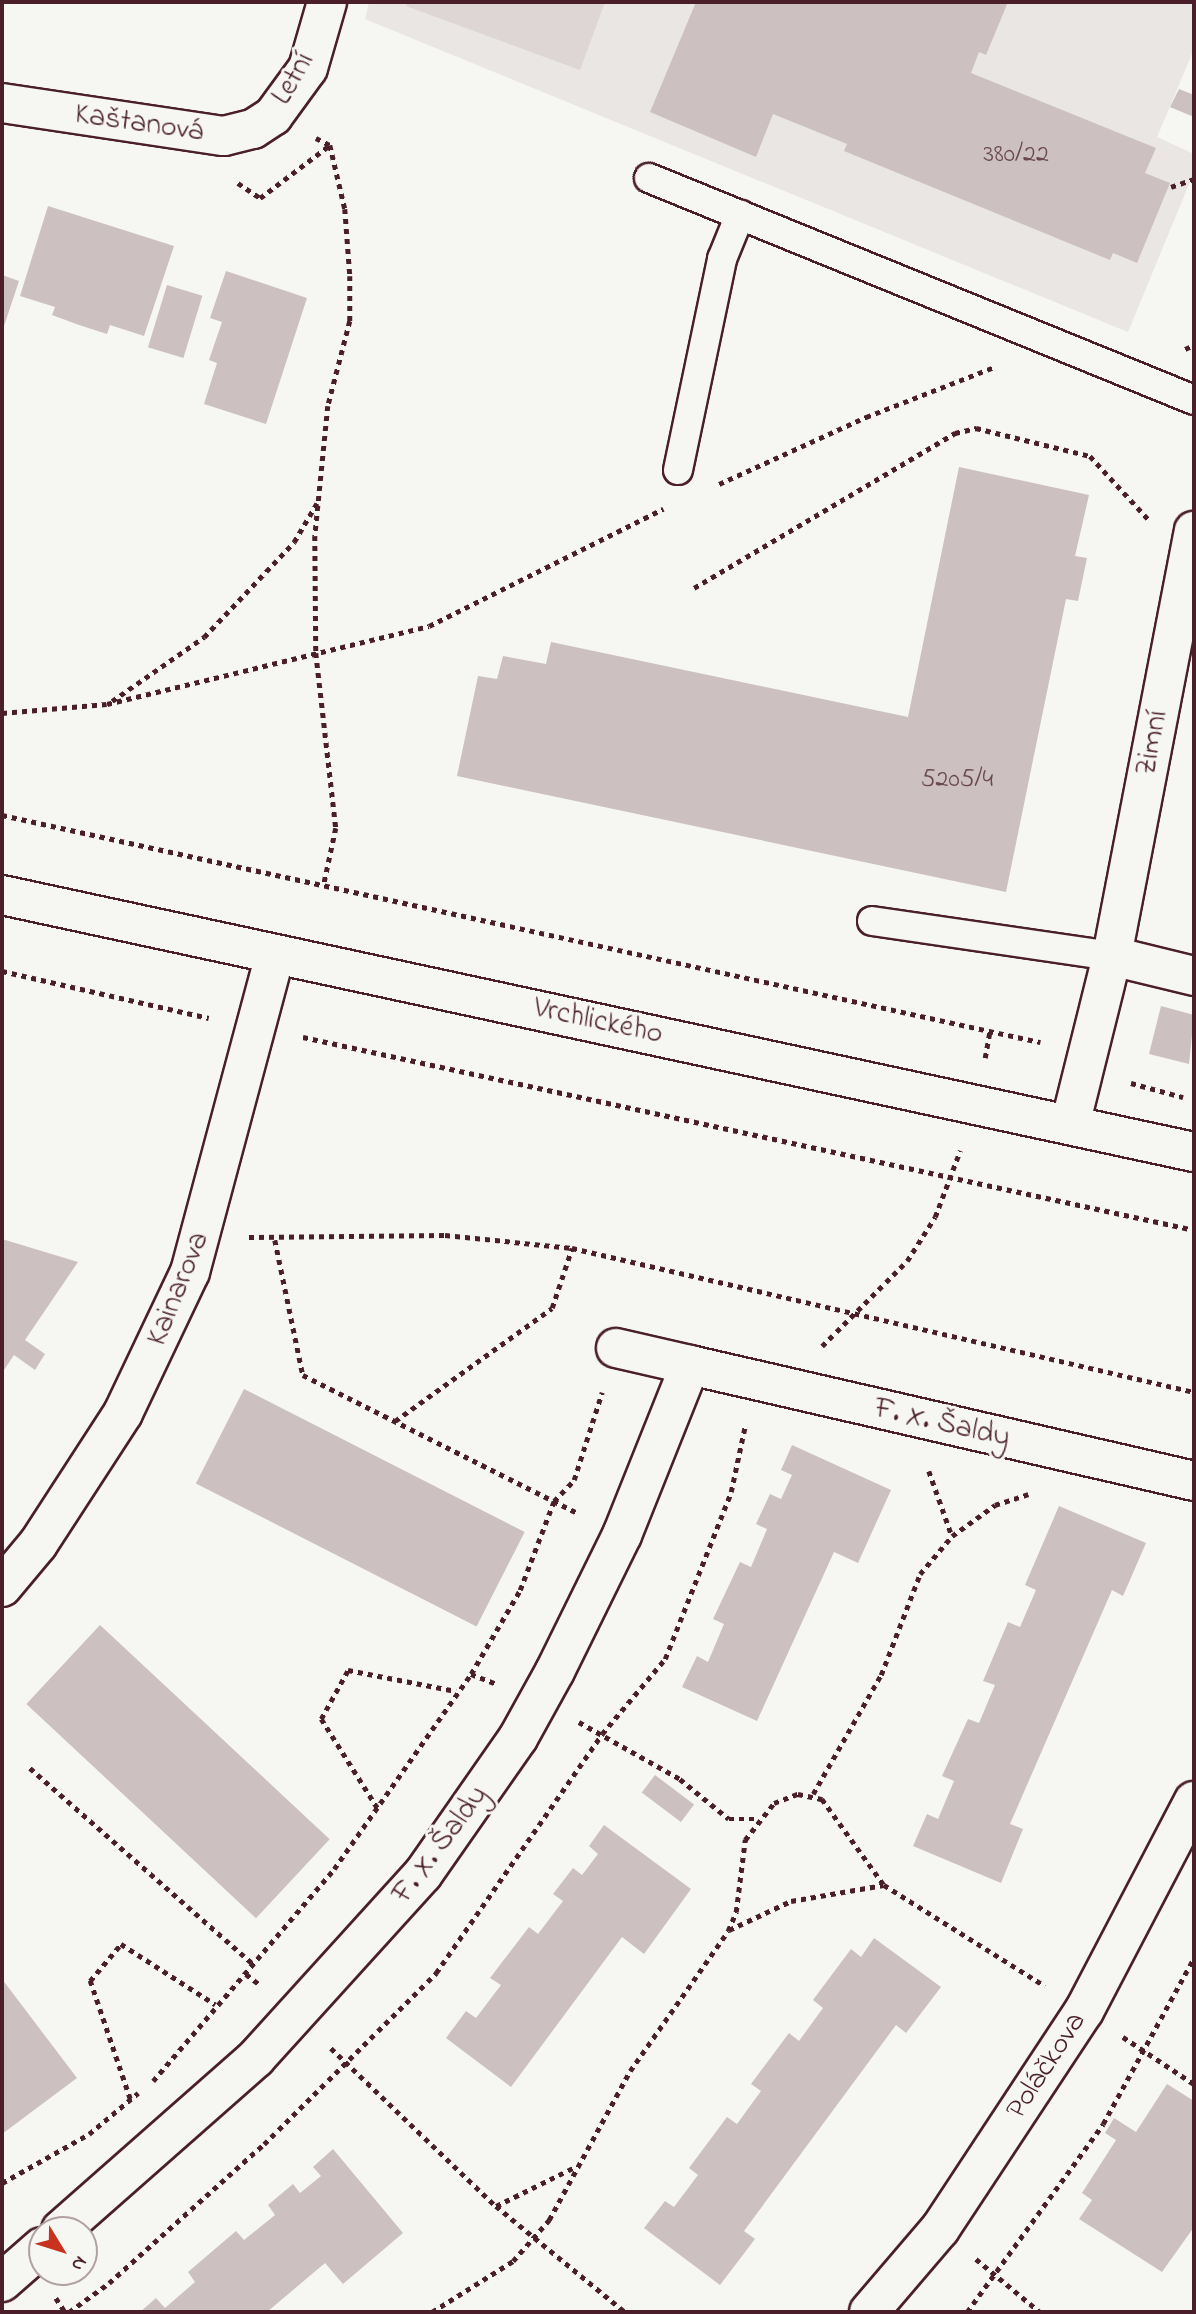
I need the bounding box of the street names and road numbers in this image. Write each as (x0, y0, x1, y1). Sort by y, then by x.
street label: Letní (265, 46, 323, 112)
street label: Kaštanová (72, 97, 206, 151)
street label: Zimní (1129, 707, 1177, 779)
street label: Vrchlického (530, 991, 666, 1053)
street label: Kainarova (140, 1227, 218, 1351)
street label: F. X. Šaldy (871, 1391, 1013, 1457)
street label: F. X. Šaldy (385, 1779, 497, 1911)
street label: Poláčkova (999, 2006, 1095, 2126)

